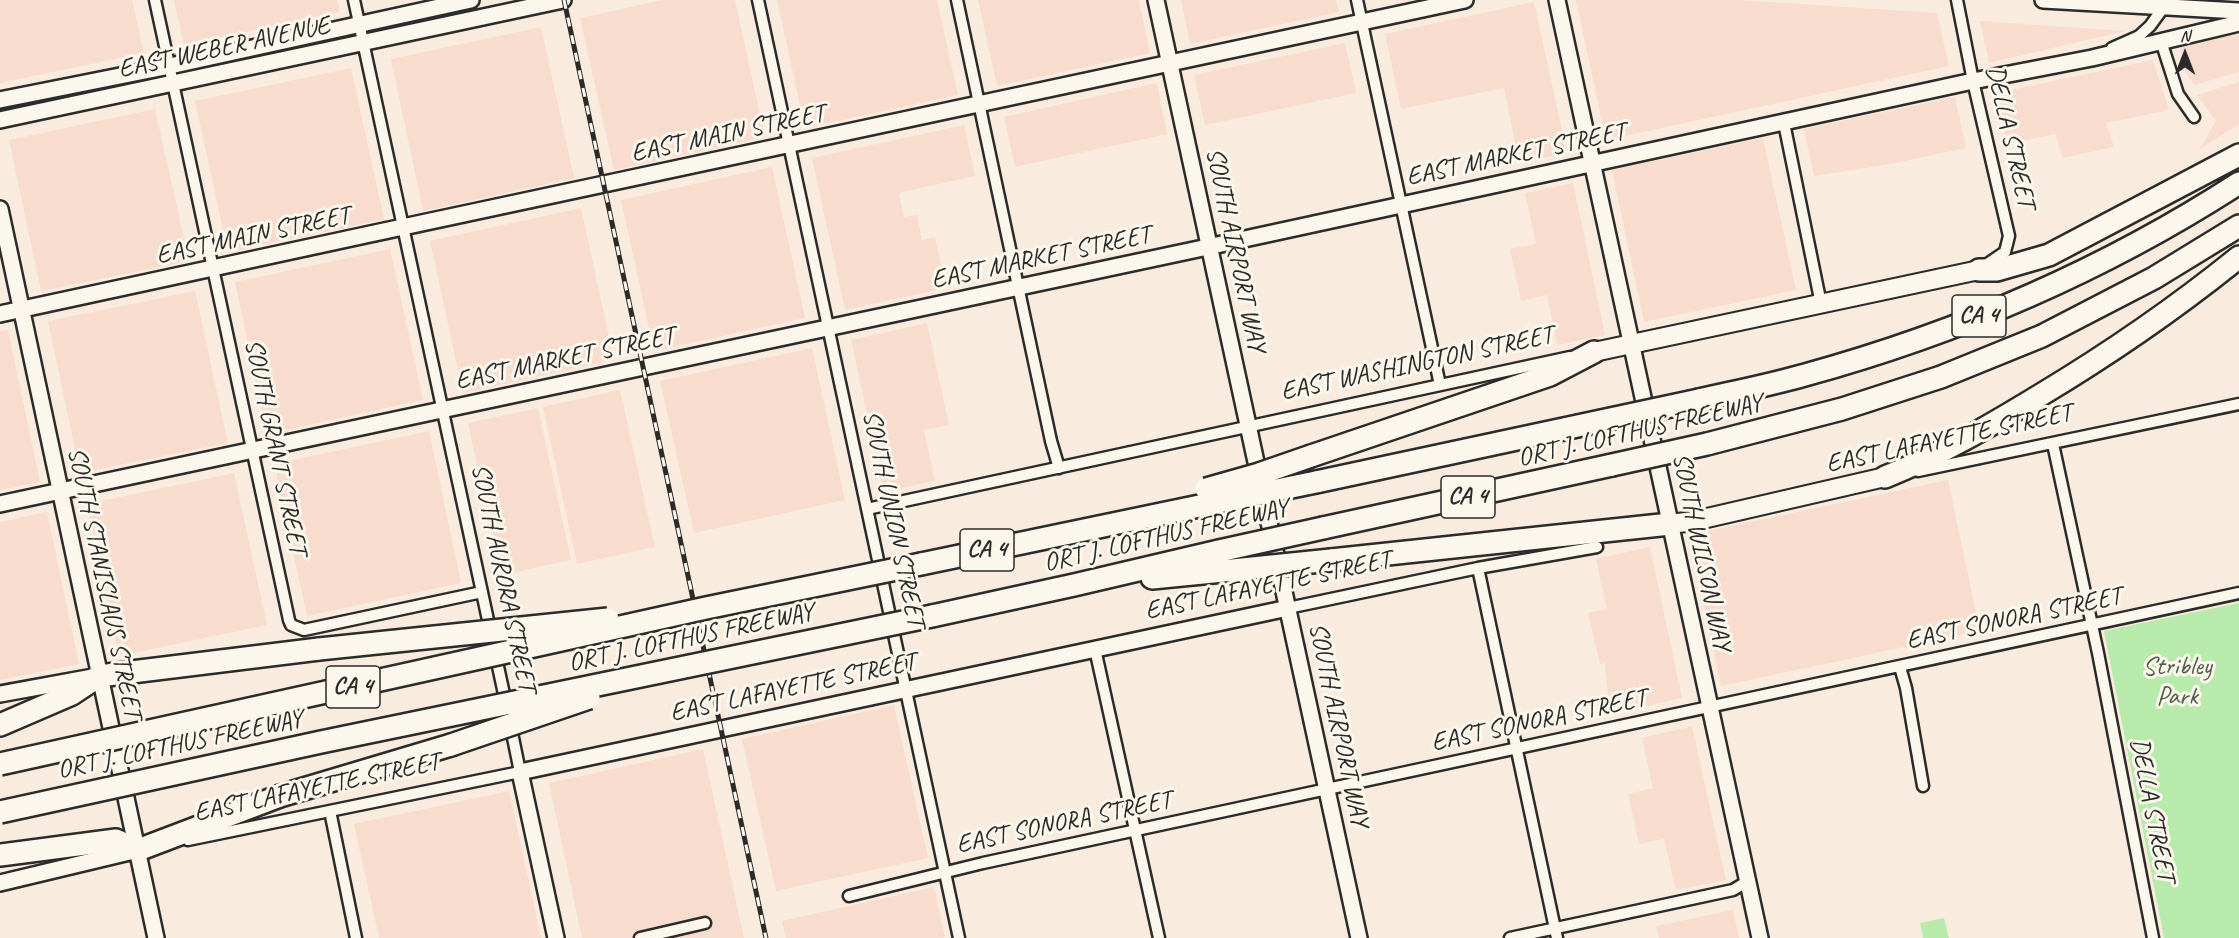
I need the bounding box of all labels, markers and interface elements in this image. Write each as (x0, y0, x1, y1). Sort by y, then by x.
street label: EAST WEBER AVENUE (116, 10, 332, 86)
north arrow (2155, 24, 2215, 84)
text: N (2180, 26, 2190, 46)
street label: DELLA STREET (1978, 63, 2042, 211)
street label: EAST MAIN STREET (628, 98, 828, 170)
street label: EAST MARKET STREET (1404, 117, 1628, 193)
street label: SOUTH AIRPORT WAY (1198, 145, 1272, 355)
street label: EAST MAIN STREET (153, 200, 353, 272)
street label: EAST MARKET STREET (929, 220, 1153, 296)
road number: CA 4 (1952, 295, 2006, 337)
street label: EAST WASHINGTON STREET (1278, 320, 1556, 408)
street label: EAST MARKET STREET (453, 321, 677, 397)
street label: SOUTH GRANT STREET (237, 336, 313, 558)
street label: ORT J. LOFTHUS FREEWAY (1515, 388, 1765, 474)
street label: EAST LAFAYETTE STREET (1823, 398, 2075, 480)
street label: SOUTH UNION STREET (855, 408, 931, 630)
street label: SOUTH STANISLAUS STREET (60, 445, 148, 721)
street label: SOUTH WILSON WAY (1665, 450, 1737, 654)
street label: SOUTH AURORA STREET (464, 461, 542, 695)
road number: CA 4 (1441, 476, 1495, 518)
street label: ORT J. LOFTHUS FREEWAY (1041, 493, 1291, 579)
road number: CA 4 (960, 529, 1014, 571)
street label: EAST LAFAYETTE STREET (1142, 545, 1394, 627)
street label: EAST SONORA STREET (1904, 581, 2124, 657)
street label: ORT J. LOFTHUS FREEWAY (566, 597, 816, 679)
street label: SOUTH AIRPORT WAY (1301, 620, 1375, 830)
street label: EAST LAFAYETTE STREET (667, 647, 919, 729)
park label: Stribley Park (2142, 651, 2212, 712)
road number: CA 4 (326, 666, 380, 708)
street label: EAST SONORA STREET (1429, 683, 1649, 759)
street label: ORT J. LOFTHUS FREEWAY (55, 704, 305, 786)
street label: DELLA STREET (2123, 736, 2181, 884)
street label: EAST LAFAYETTE STREET (191, 747, 443, 829)
street label: EAST SONORA STREET (954, 785, 1174, 861)

